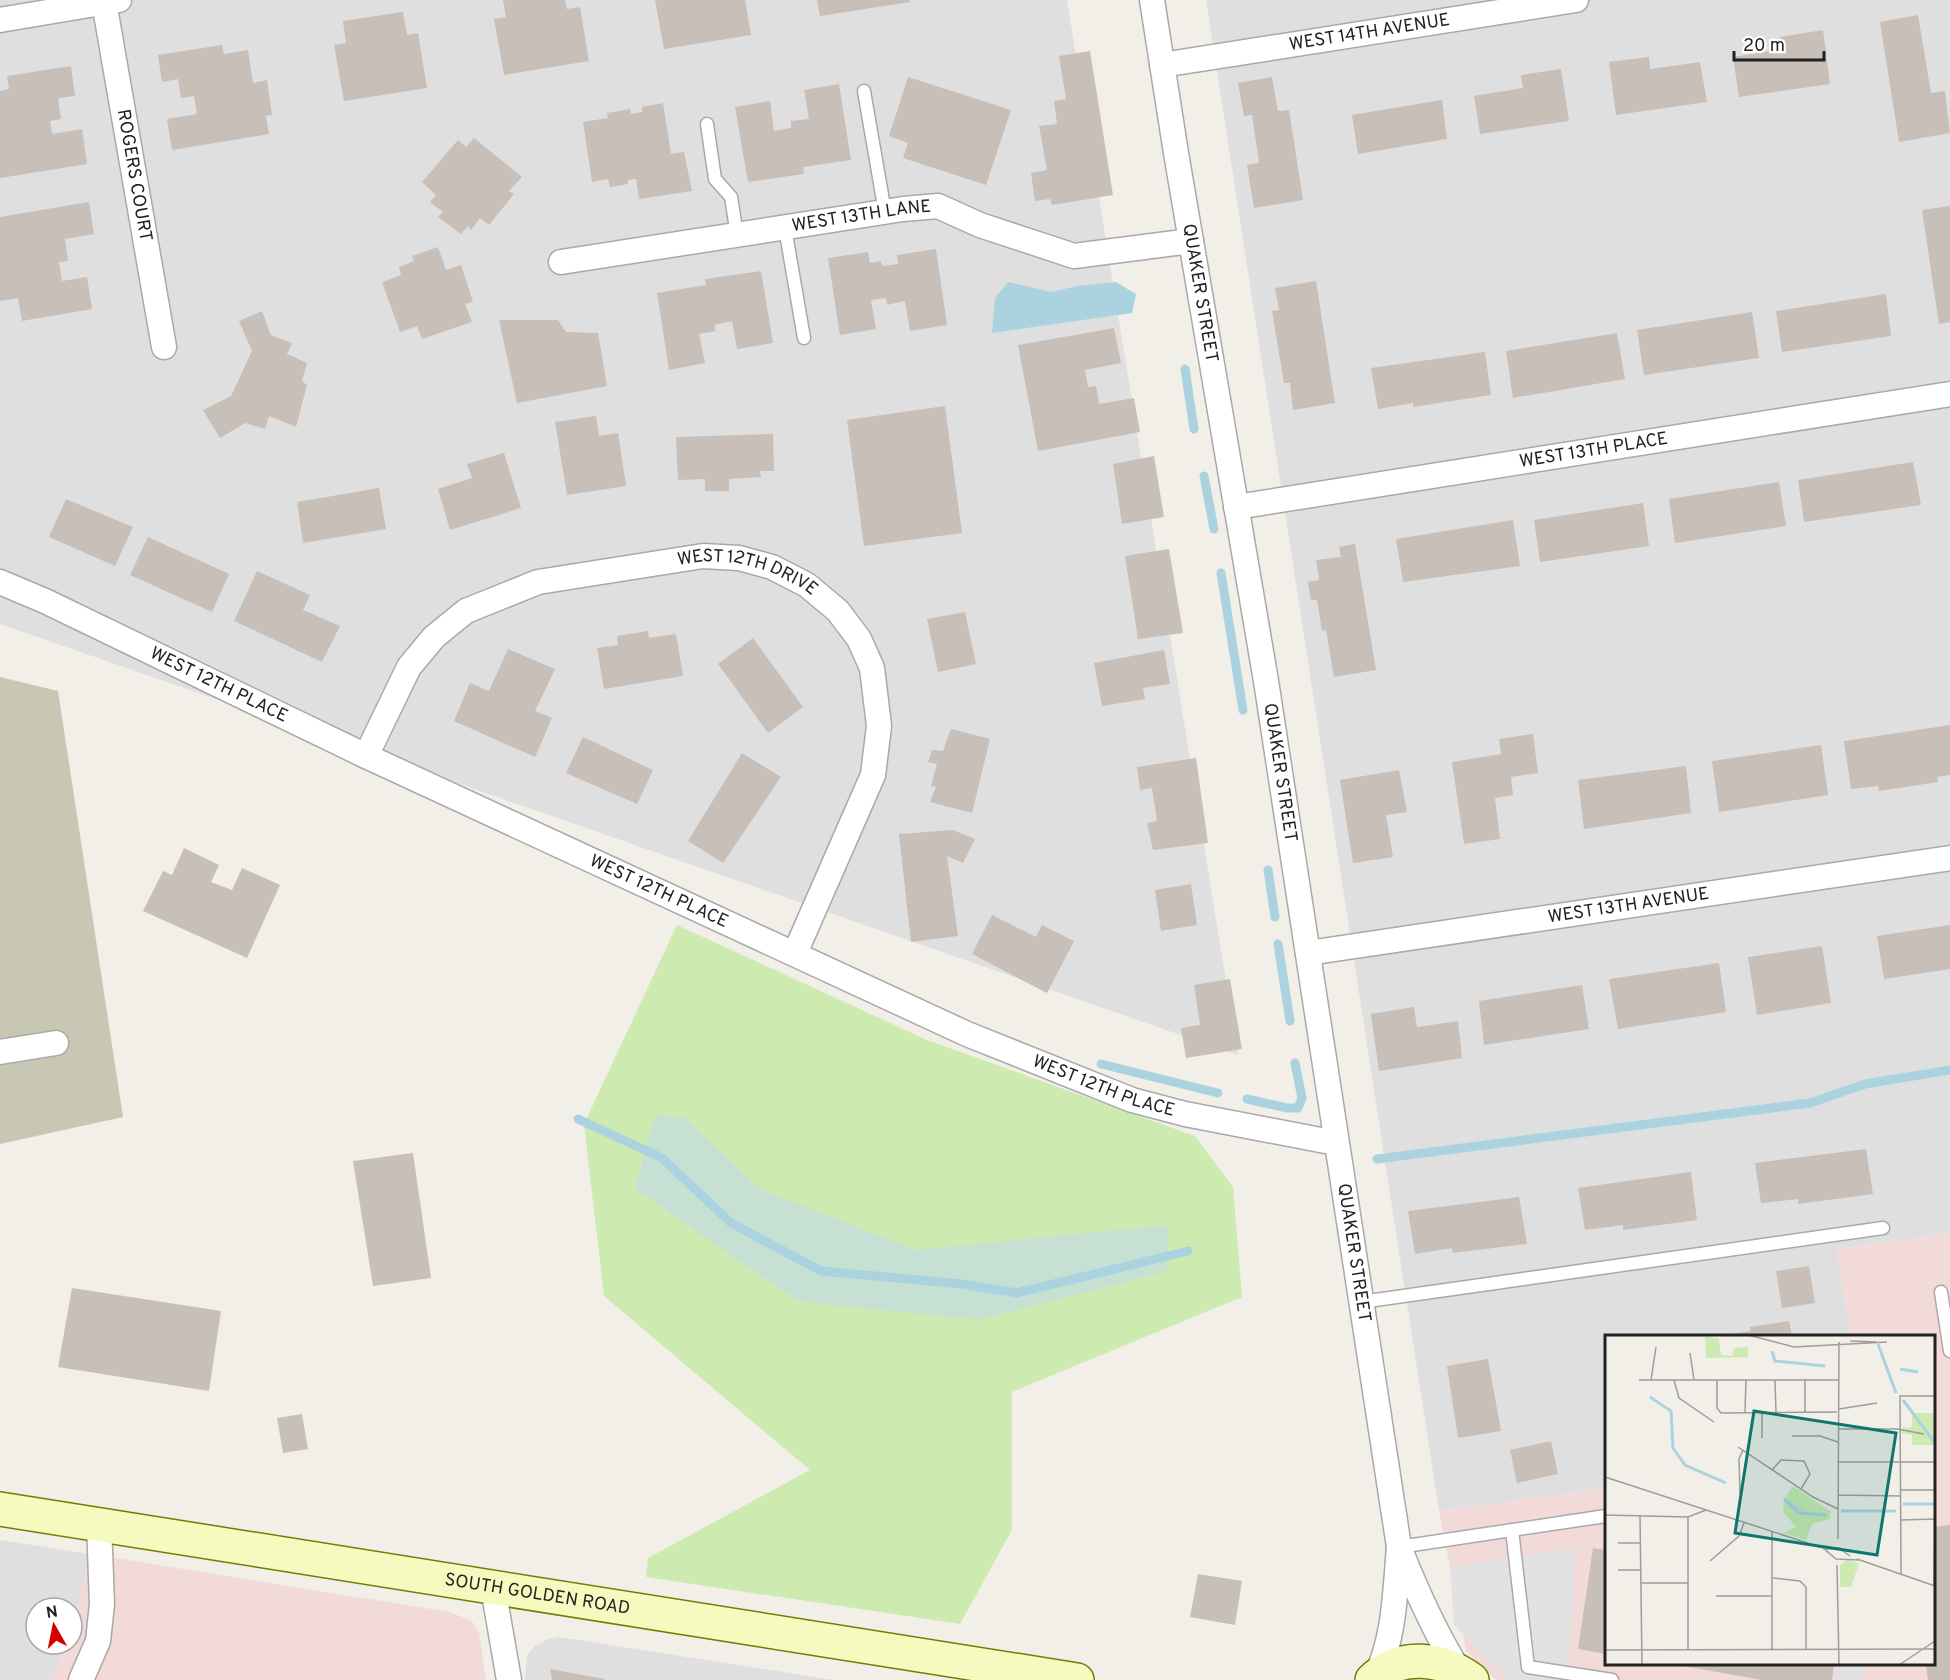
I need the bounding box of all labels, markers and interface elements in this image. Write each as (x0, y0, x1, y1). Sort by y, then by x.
street label: WEST 14TH AVENUE (1288, 8, 1451, 56)
scale bar (1734, 24, 1824, 62)
text: 20 m (1743, 35, 1785, 58)
street label: ROGERS COURT (111, 107, 157, 243)
street label: WEST 13TH LANE (790, 195, 932, 238)
street label: QUAKER STREET (1177, 222, 1223, 364)
street label: WEST 13TH PLACE (1518, 427, 1669, 474)
street label: WEST 12TH DRIVE (676, 544, 823, 601)
street label: WEST 12TH PLACE (146, 642, 292, 728)
street label: QUAKER STREET (1258, 701, 1302, 844)
street label: WEST 12TH PLACE (586, 849, 732, 933)
street label: WEST 13TH AVENUE (1546, 882, 1711, 929)
street label: WEST 12TH PLACE (1029, 1050, 1177, 1122)
street label: QUAKER STREET (1332, 1182, 1376, 1324)
inset map (1605, 1335, 1935, 1665)
street label: SOUTH GOLDEN ROAD (443, 1568, 632, 1620)
north arrow (24, 1596, 84, 1656)
text: N (45, 1602, 59, 1624)

